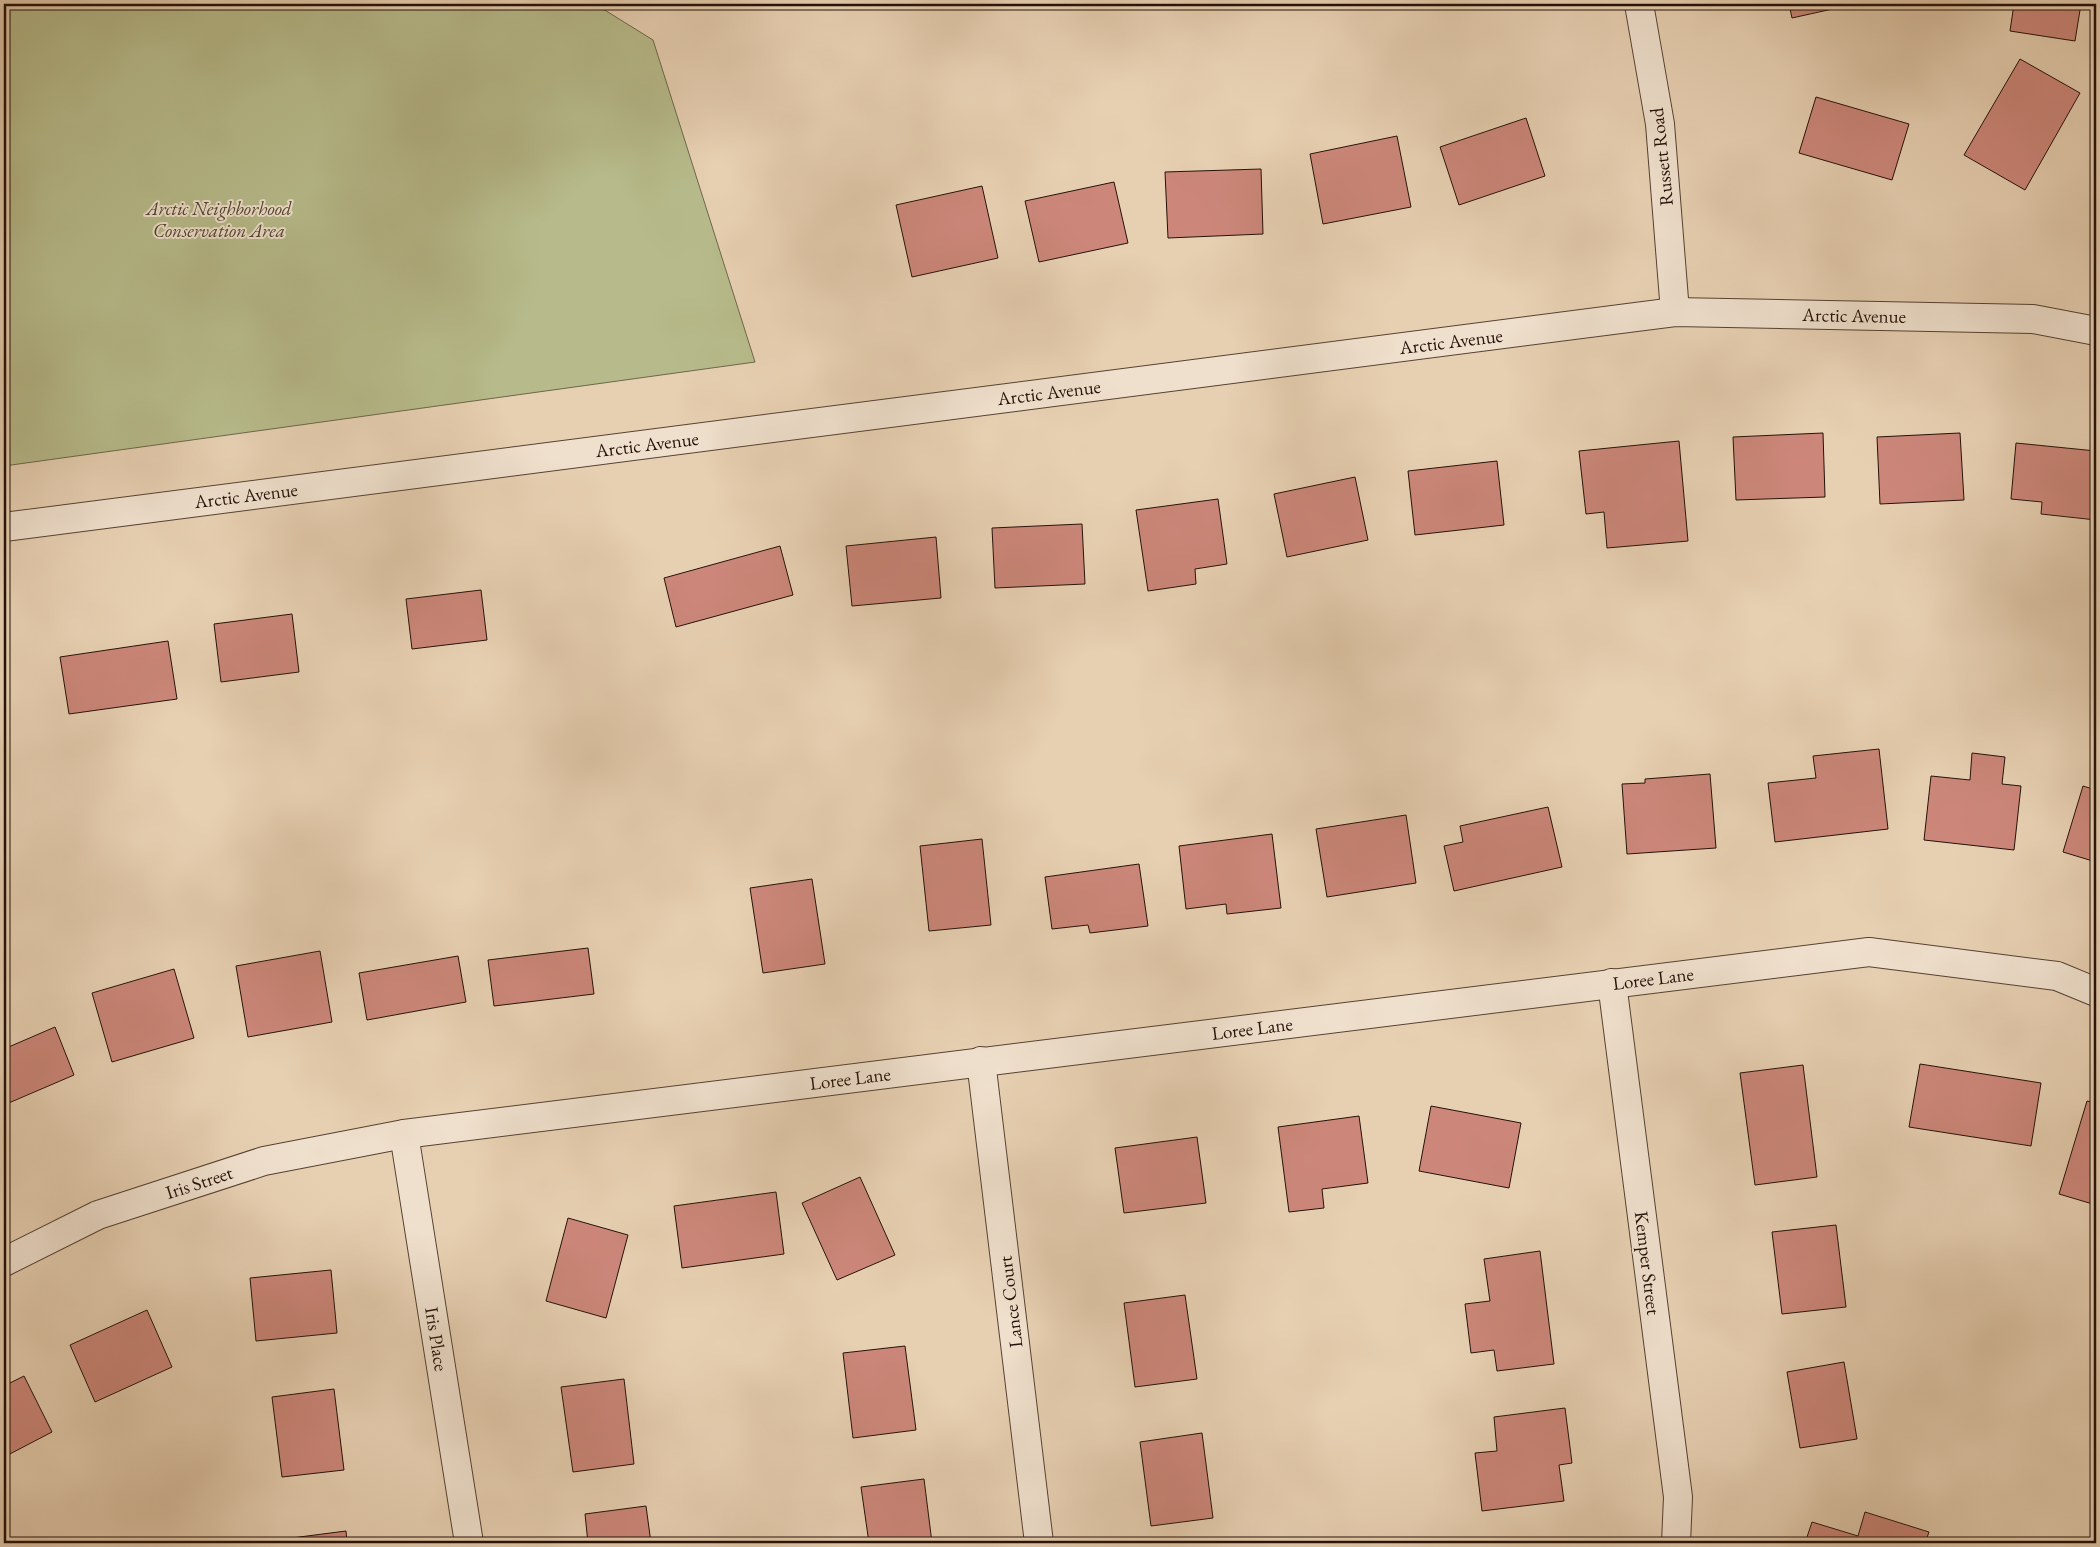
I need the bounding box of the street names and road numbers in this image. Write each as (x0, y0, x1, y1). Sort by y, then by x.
street label: Russett Road (1644, 106, 1679, 207)
street label: Arctic Avenue (1801, 302, 1906, 329)
street label: Arctic Avenue (1397, 323, 1504, 360)
street label: Arctic Avenue (995, 374, 1102, 411)
street label: Arctic Avenue (593, 426, 700, 463)
street label: Arctic Avenue (192, 477, 299, 514)
street label: Loree Lane (1611, 961, 1695, 996)
street label: Loree Lane (1210, 1011, 1294, 1046)
street label: Loree Lane (808, 1061, 892, 1096)
street label: Iris Street (162, 1160, 236, 1205)
street label: Kemper Street (1629, 1210, 1666, 1316)
street label: Lance Court (992, 1254, 1029, 1349)
street label: Iris Place (419, 1305, 454, 1373)

